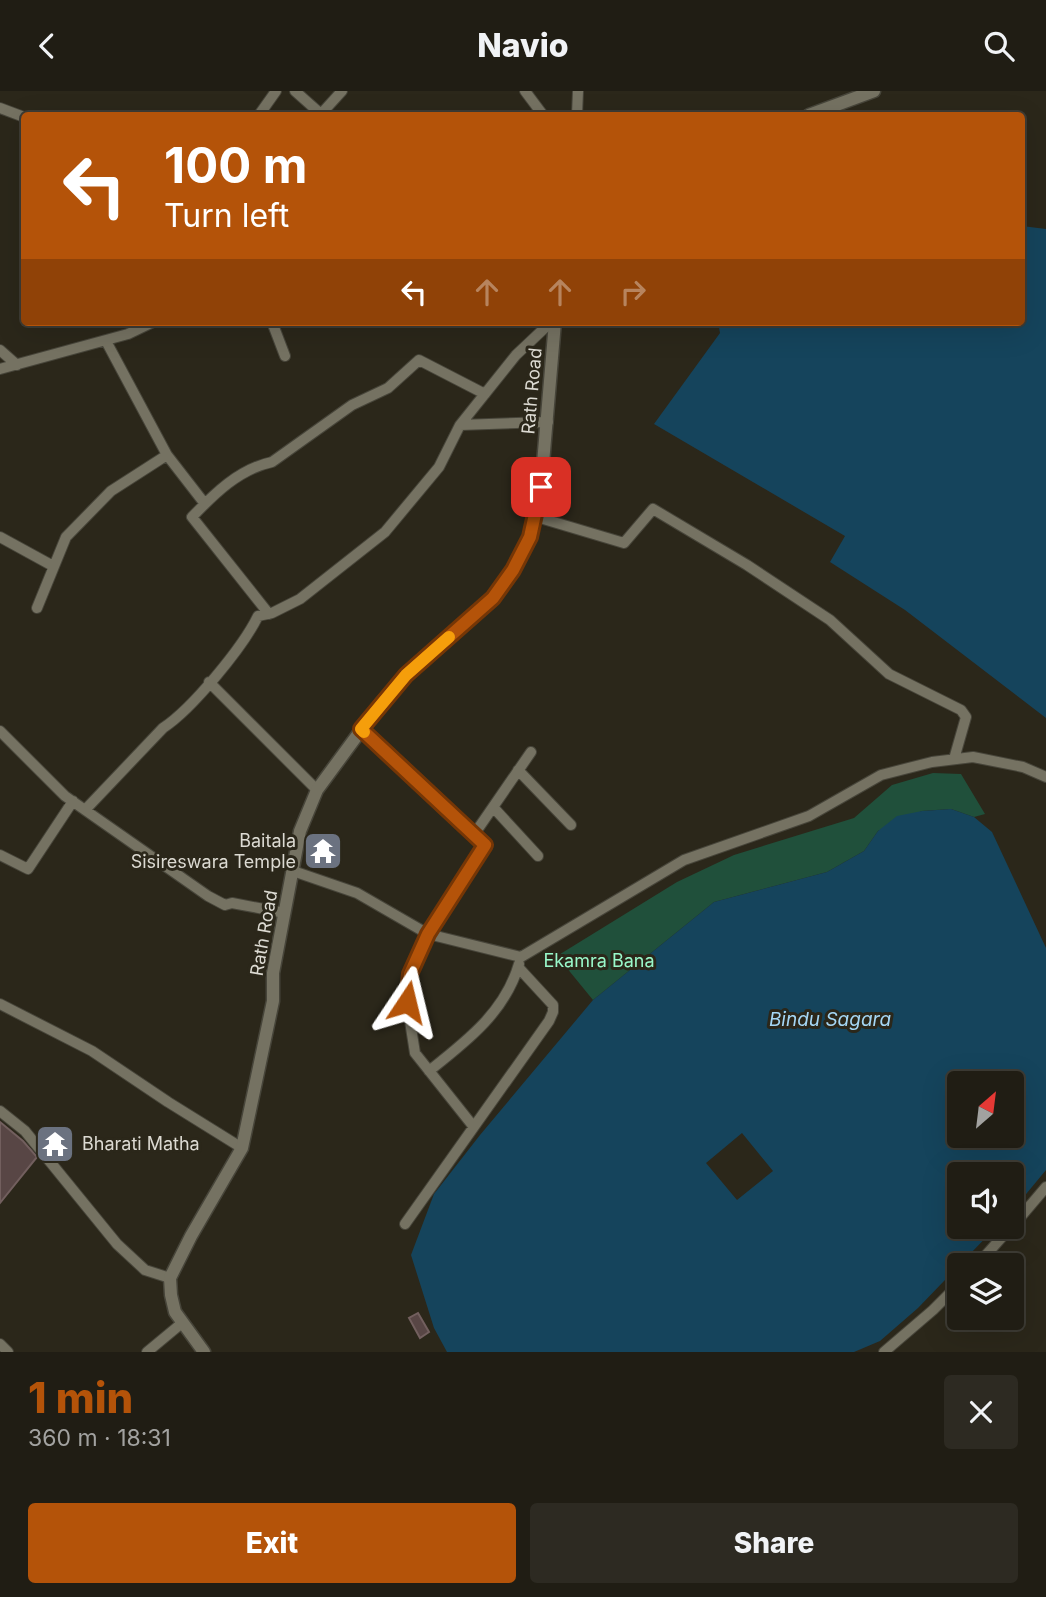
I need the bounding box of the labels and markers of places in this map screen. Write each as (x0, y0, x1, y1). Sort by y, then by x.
pin (511, 457, 571, 517)
place label: Baitala Sisireswara Temple (131, 830, 296, 872)
temple icon: Baitala Sisireswara Temple (302, 830, 344, 872)
temple icon: Bharati Matha (34, 1123, 76, 1165)
place label: Bharati Matha (82, 1133, 200, 1154)

